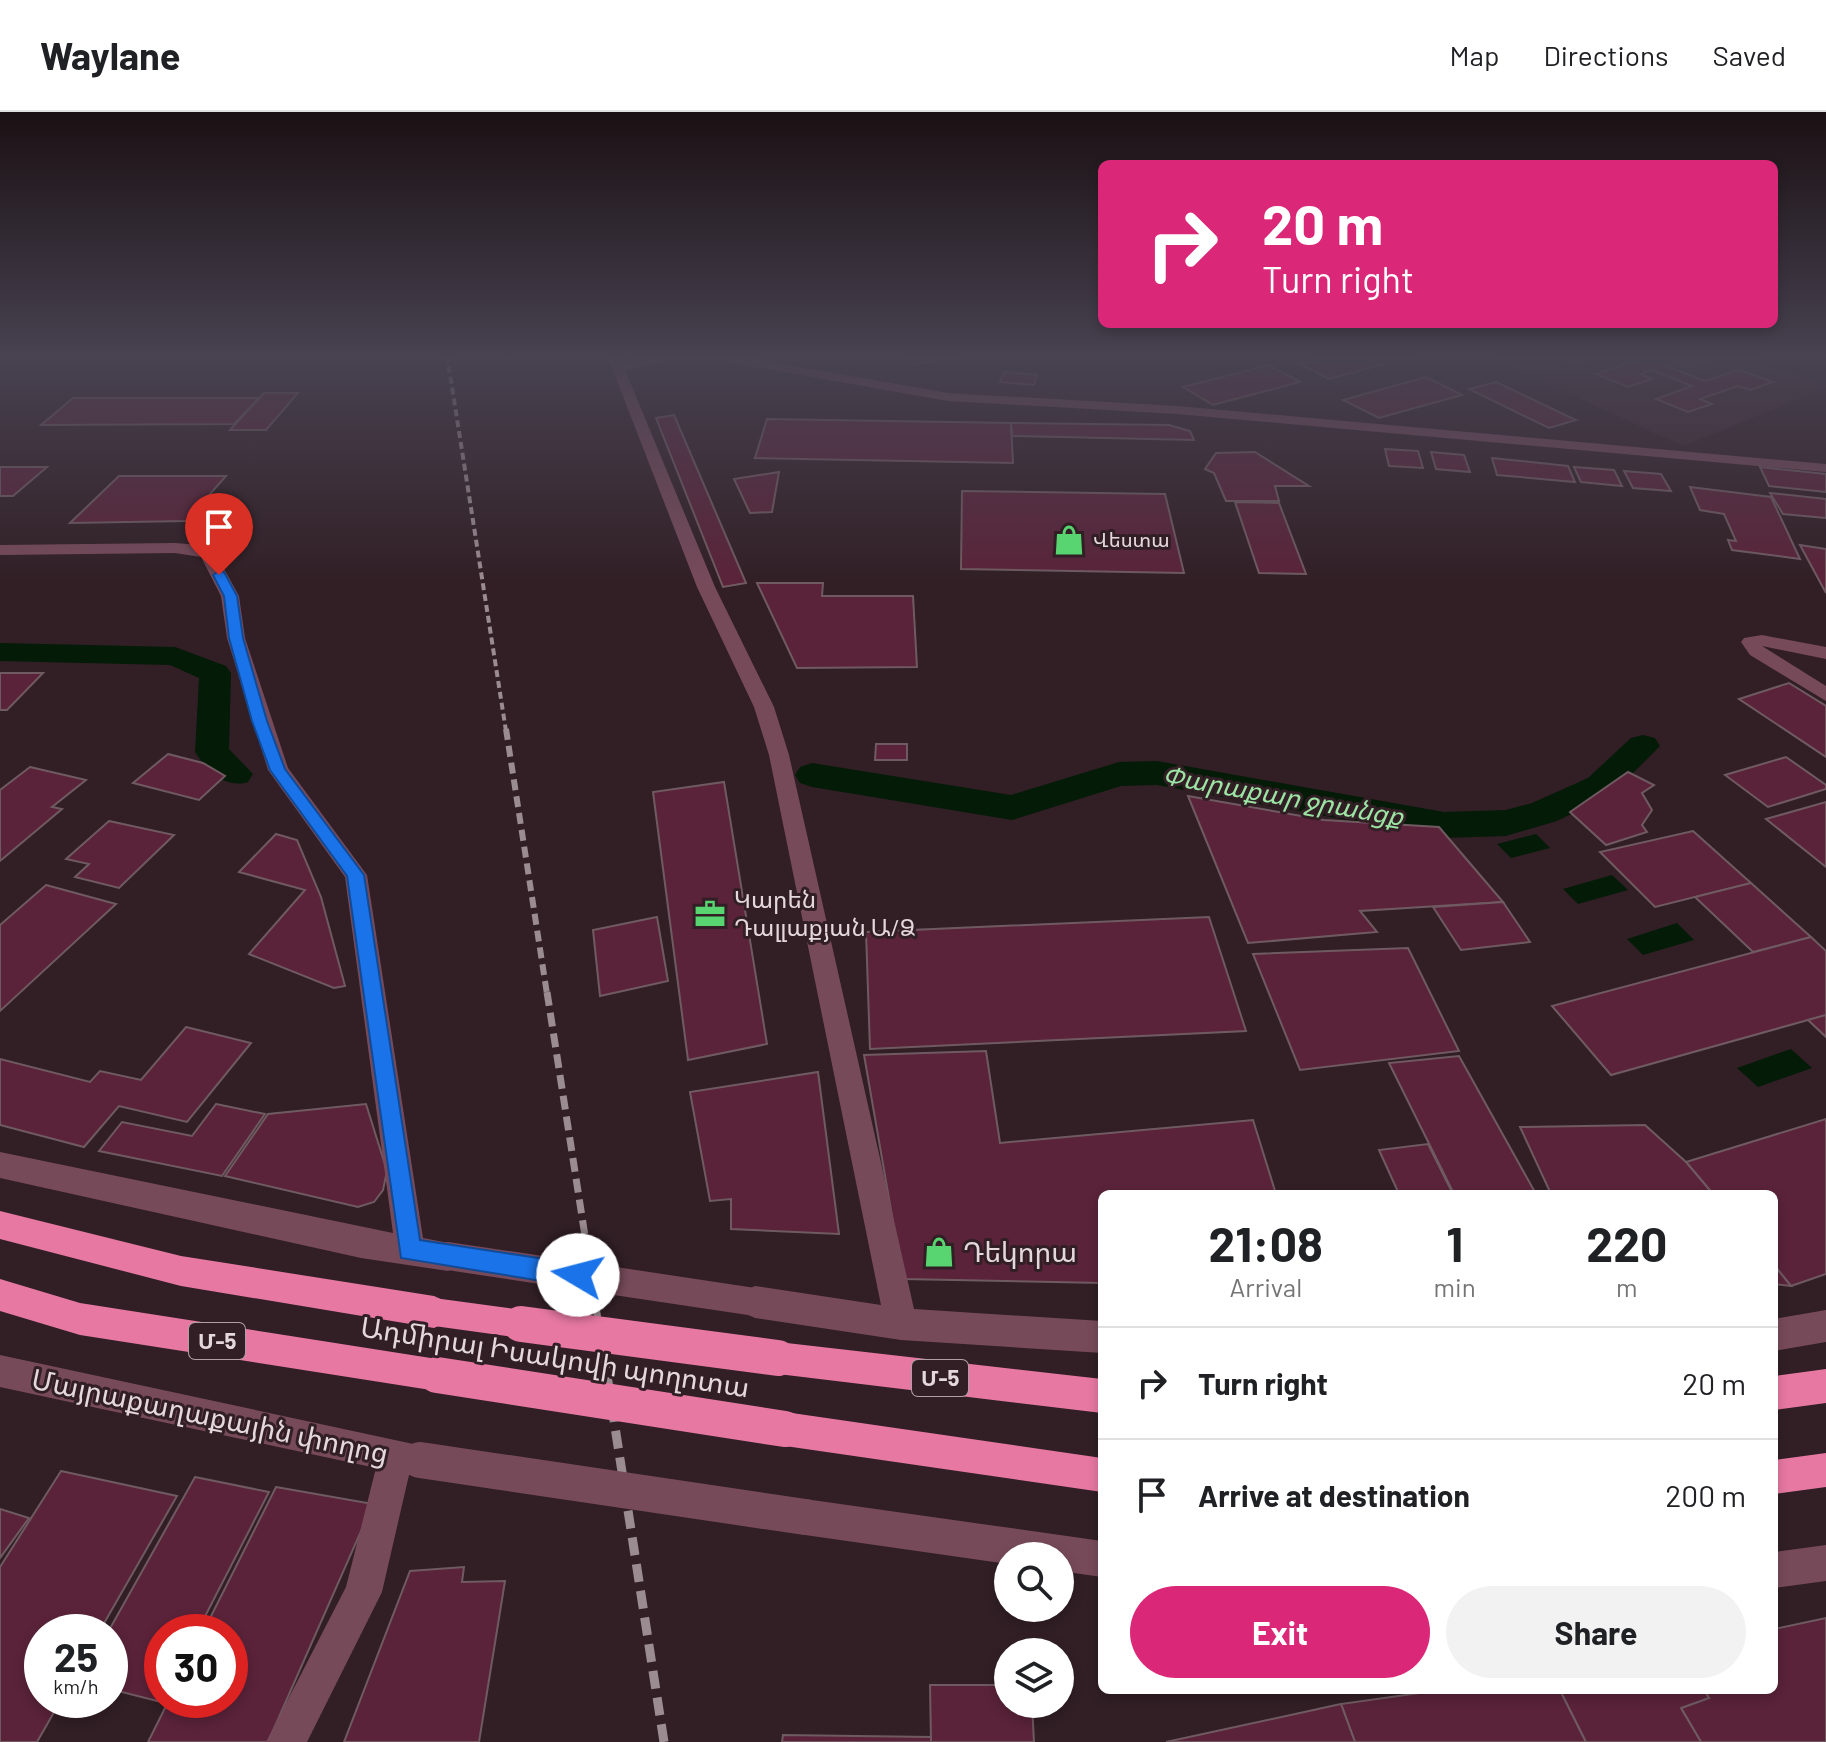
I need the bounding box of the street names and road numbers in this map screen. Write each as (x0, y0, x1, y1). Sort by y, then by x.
street label: Ադմիրալ Իսակովի պողոտա (358, 1308, 752, 1405)
road number: Մ-5 (189, 1323, 245, 1359)
road number: Մ-5 (912, 1360, 968, 1396)
street label: Մայրաքաղաքային փողոց (29, 1361, 392, 1470)

